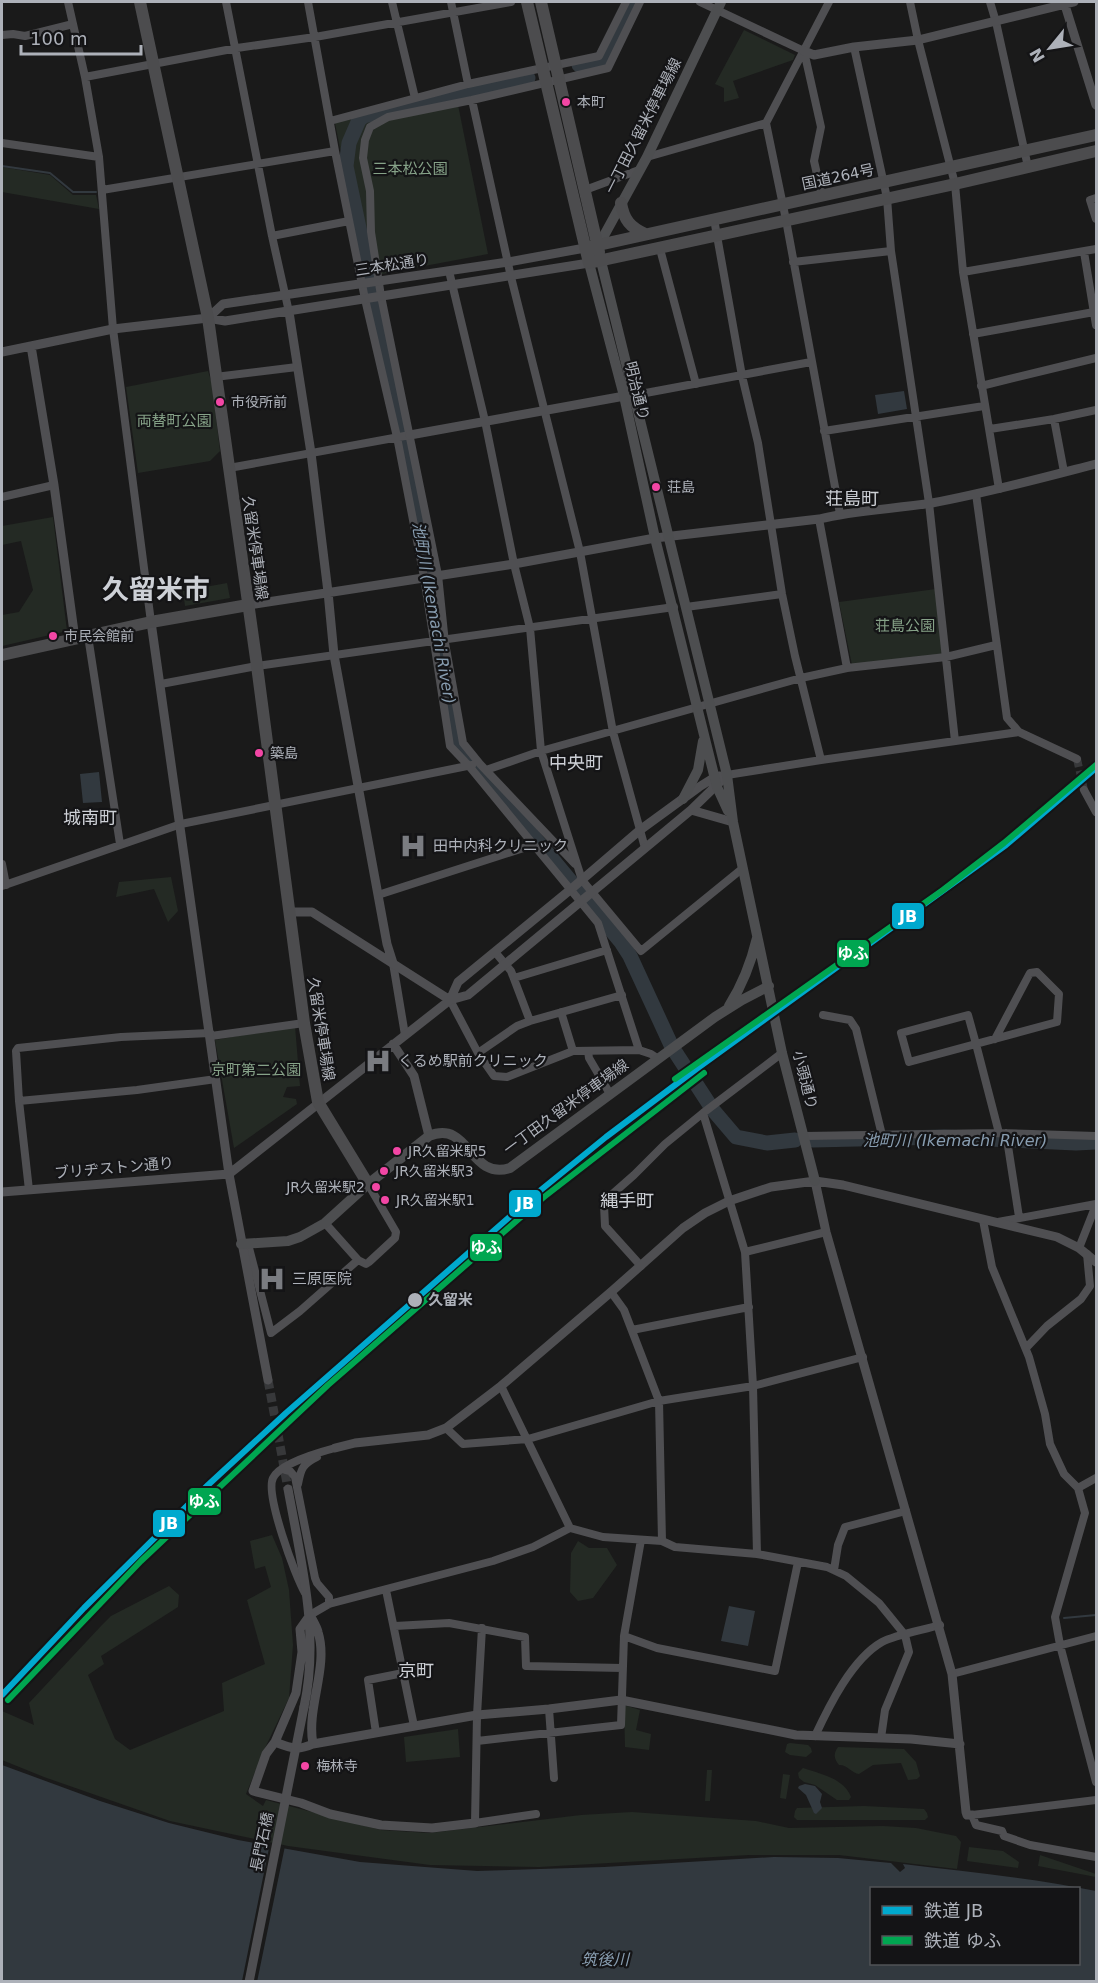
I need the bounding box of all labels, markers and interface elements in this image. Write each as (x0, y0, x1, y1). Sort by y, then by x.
scale bar (21, 18, 141, 56)
north arrow (1020, 18, 1080, 78)
text: 100 m (30, 28, 88, 49)
text: N (1026, 45, 1049, 66)
street label: 一丁田久留米停車場線 (601, 55, 685, 197)
place label: 本町 (577, 94, 605, 110)
marker: 本町 (560, 96, 572, 108)
park label: 三本松公園 (372, 160, 448, 178)
street label: 国道264号 (800, 161, 876, 193)
street label: 三本松通り (354, 250, 430, 280)
street label: 明治通り (621, 360, 653, 422)
place label: 市役所前 (231, 394, 287, 410)
marker: 市役所前 (214, 396, 226, 408)
park label: 両替町公園 (136, 412, 212, 430)
place label: 荘島 (667, 479, 695, 495)
marker: 荘島 (650, 481, 662, 493)
district label: 荘島町 (825, 488, 879, 509)
street label: 久留米停車場線 (239, 495, 271, 601)
water label: 池町川 (Ikemachi River) (409, 520, 459, 706)
district label: 久留米市 (102, 574, 210, 605)
park label: 荘島公園 (875, 617, 935, 635)
place label: 市民会館前 (64, 628, 134, 644)
marker: 市民会館前 (47, 630, 59, 642)
place label: 築島 (270, 745, 298, 761)
marker: 築島 (253, 747, 265, 759)
district label: 中央町 (549, 752, 603, 773)
district label: 城南町 (63, 807, 117, 828)
hospital icon: 田中内科クリニック (398, 831, 428, 861)
place label: 田中内科クリニック (433, 837, 568, 855)
line badge: JB (891, 902, 925, 930)
text: JB (898, 907, 917, 926)
line badge: ゆふ (836, 939, 870, 968)
text: ゆふ (837, 944, 869, 963)
street label: 久留米停車場線 (304, 976, 338, 1082)
hospital icon: くるめ駅前クリニック (363, 1046, 393, 1076)
street label: 小頭通り (789, 1049, 821, 1111)
place label: くるめ駅前クリニック (398, 1052, 548, 1070)
street label: 一丁田久留米停車場線 (500, 1056, 632, 1158)
park label: 京町第二公園 (211, 1061, 301, 1079)
water label: 池町川 (Ikemachi River) (863, 1131, 1047, 1150)
place label: JR久留米駅5 (407, 1143, 487, 1159)
marker: JR久留米駅5 (391, 1145, 403, 1157)
street label: ブリヂストン通り (53, 1154, 175, 1182)
place label: JR久留米駅3 (394, 1163, 474, 1179)
marker: JR久留米駅3 (378, 1165, 390, 1177)
place label: JR久留米駅2 (285, 1179, 365, 1195)
marker: JR久留米駅2 (370, 1181, 382, 1193)
line badge: JB (508, 1189, 542, 1218)
district label: 縄手町 (600, 1190, 654, 1211)
place label: JR久留米駅1 (395, 1192, 475, 1208)
marker: JR久留米駅1 (379, 1194, 391, 1206)
text: JB (515, 1194, 534, 1213)
line badge: ゆふ (469, 1233, 503, 1262)
text: ゆふ (470, 1238, 502, 1257)
hospital icon: 三原医院 (257, 1264, 287, 1294)
place label: 三原医院 (292, 1270, 352, 1288)
marker: 久留米 (406, 1291, 424, 1309)
place label: 久留米 (428, 1291, 473, 1309)
line badge: ゆふ (187, 1487, 222, 1516)
text: ゆふ (188, 1492, 220, 1511)
line badge: JB (152, 1509, 186, 1538)
text: JB (159, 1514, 178, 1533)
district label: 京町 (398, 1660, 434, 1681)
place label: 梅林寺 (316, 1758, 358, 1774)
marker: 梅林寺 (299, 1760, 311, 1772)
street label: 長門石橋 (247, 1811, 277, 1873)
legend (870, 1887, 1080, 1965)
text: 鉄道 JB (924, 1900, 983, 1921)
text: 鉄道 ゆふ (924, 1930, 1001, 1951)
water label: 筑後川 (581, 1950, 631, 1969)

